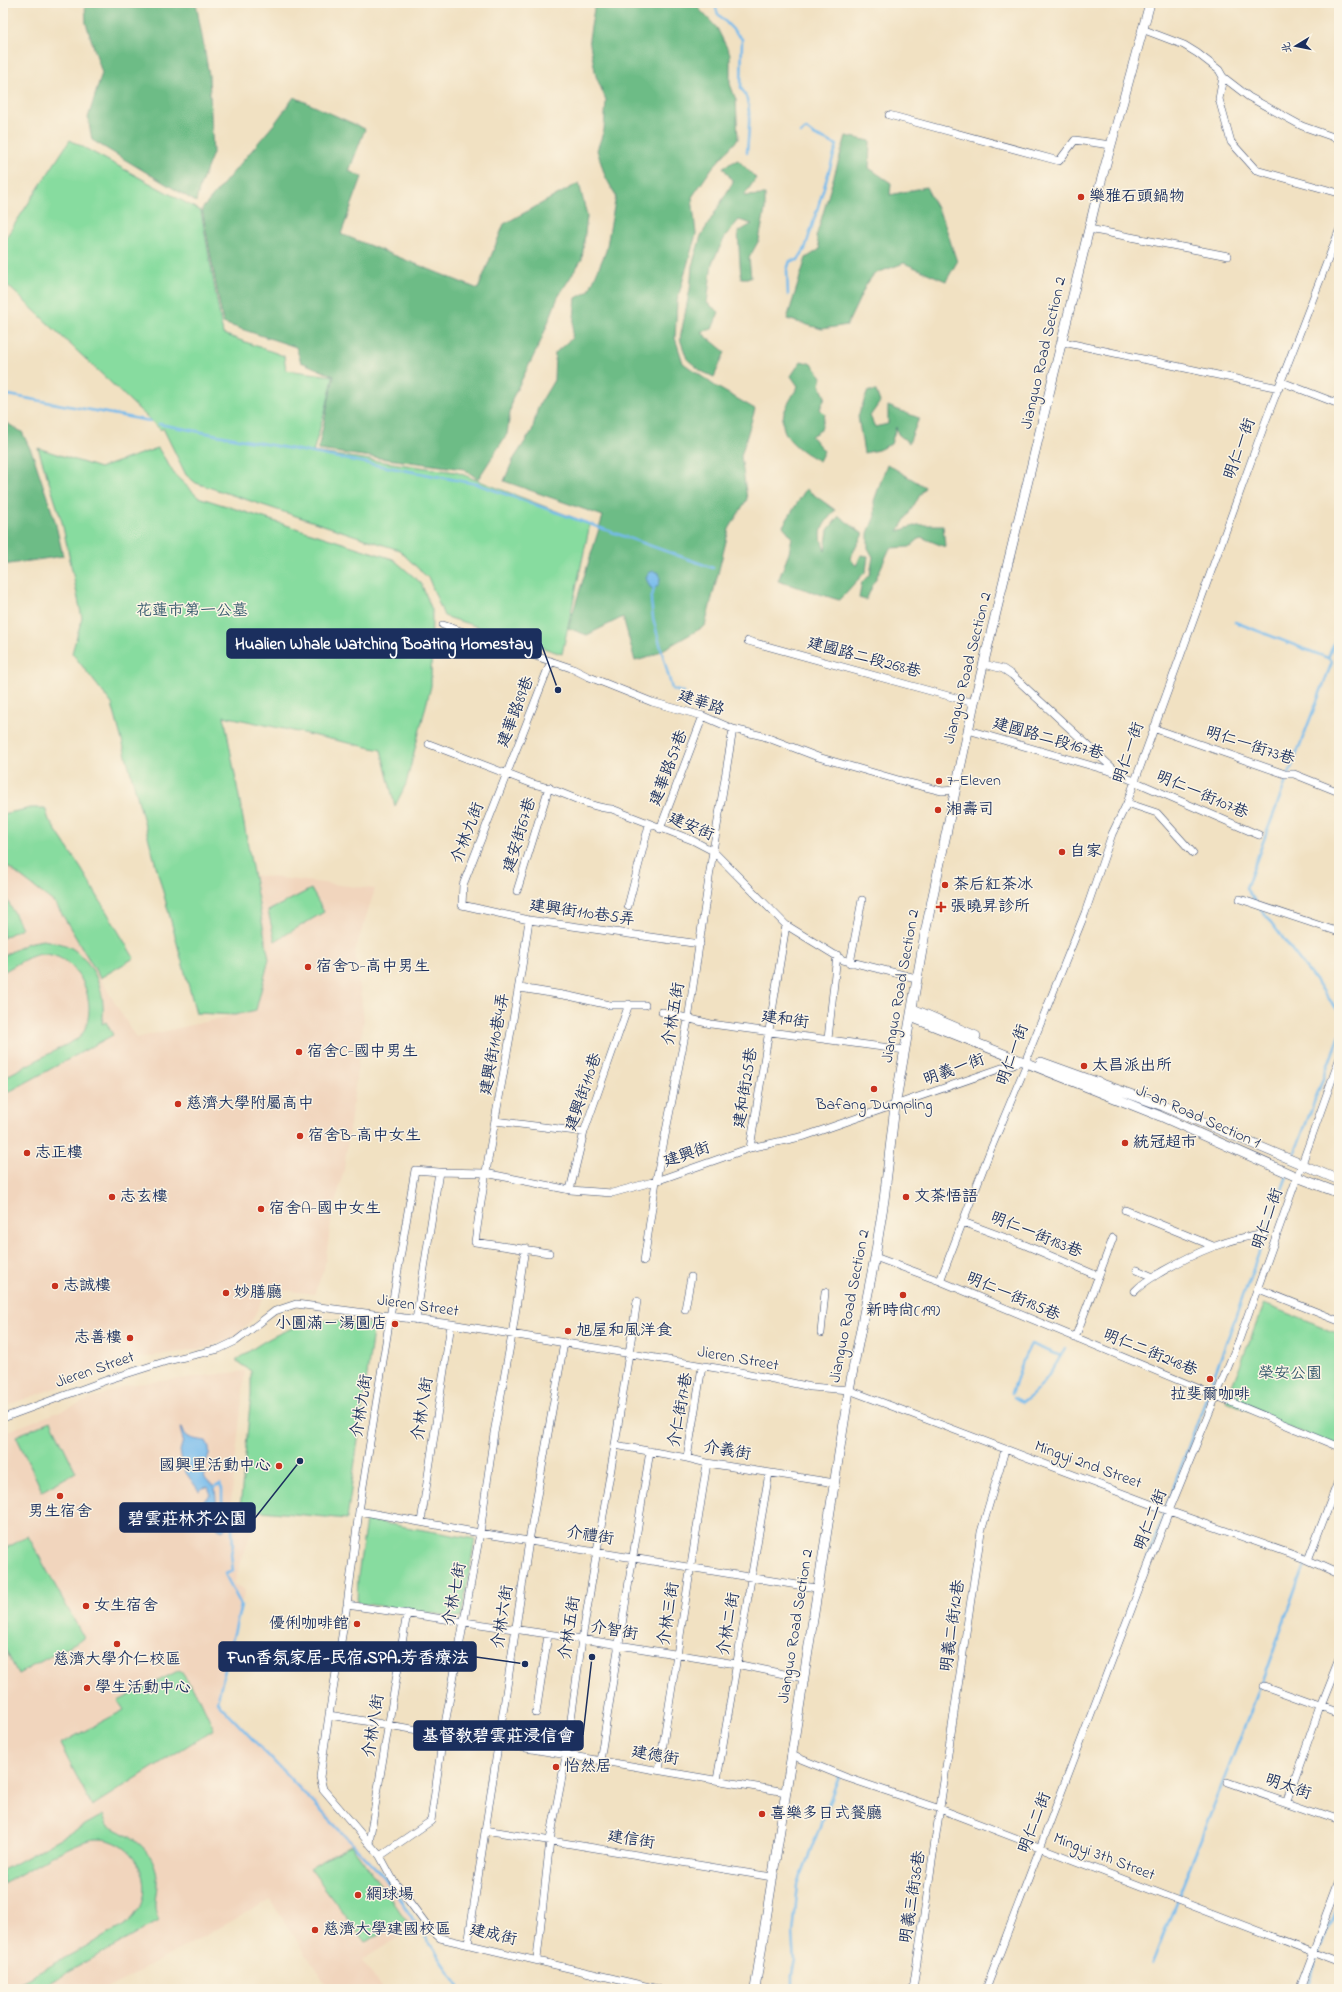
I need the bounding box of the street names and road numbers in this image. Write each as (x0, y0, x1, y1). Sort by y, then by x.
street label: Jianguo Road Section 2 (1015, 274, 1073, 432)
street label: 明仁一街 (1218, 415, 1262, 483)
street label: Jianguo Road Section 2 (938, 590, 998, 746)
street label: 建國路二段268巷 (804, 631, 924, 685)
street label: 建華路89巷 (491, 673, 541, 751)
street label: 建華路 (674, 684, 728, 722)
street label: 建國路二段167巷 (990, 712, 1106, 766)
street label: 明仁一街 (1107, 719, 1151, 787)
street label: 明仁一街73巷 (1202, 720, 1298, 772)
street label: 建華路57巷 (644, 726, 694, 810)
street label: 明仁一街107巷 (1152, 765, 1252, 825)
street label: 建安街67巷 (497, 794, 543, 876)
street label: 介林九街 (445, 799, 491, 867)
street label: 建安街 (664, 807, 718, 847)
street label: 建興街110巷5弄 (528, 894, 636, 932)
street label: Jianguo Road Section 2 (876, 907, 926, 1065)
street label: 介林五街 (657, 980, 691, 1048)
street label: 建興街110巷4弄 (474, 991, 516, 1097)
street label: 建和街 (760, 1005, 810, 1035)
street label: 明仁一街 (991, 1021, 1035, 1089)
street label: 建和街25巷 (728, 1046, 764, 1130)
street label: 明義一街 (920, 1048, 988, 1092)
street label: 建興街110巷 (559, 1050, 609, 1134)
street label: Ji-an Road Section 1 (1132, 1079, 1264, 1155)
street label: 建興街 (660, 1136, 714, 1174)
street label: 明仁二街 (1246, 1185, 1290, 1253)
street label: 明仁一街183巷 (986, 1206, 1086, 1264)
street label: Jianguo Road Section 2 (823, 1227, 877, 1385)
street label: 明仁一街185巷 (962, 1266, 1064, 1328)
street label: Jieren Street (376, 1288, 461, 1324)
street label: 明仁二街248巷 (1099, 1323, 1201, 1383)
street label: Jieren Street (695, 1340, 781, 1378)
street label: Jieren Street (52, 1345, 138, 1395)
street label: 介仁街17巷 (663, 1371, 699, 1449)
street label: 介林九街 (345, 1373, 379, 1439)
street label: 介林八街 (406, 1376, 440, 1442)
street label: Mingyi 2nd Street (1031, 1434, 1146, 1496)
street label: 介義街 (701, 1435, 753, 1467)
street label: 明仁二街 (1128, 1486, 1174, 1554)
street label: 介禮街 (564, 1520, 616, 1552)
street label: Jianguo Road Section 2 (772, 1547, 820, 1705)
street label: 介林七街 (437, 1560, 473, 1628)
street label: 明義二街12巷 (935, 1578, 971, 1674)
street label: 介林三街 (652, 1581, 686, 1647)
street label: 介林六街 (486, 1584, 520, 1650)
street label: 介林二街 (712, 1590, 746, 1658)
street label: 介林五街 (553, 1595, 587, 1661)
street label: 介智街 (588, 1615, 640, 1647)
street label: 介林八街 (357, 1693, 391, 1759)
street label: 建德街 (629, 1740, 681, 1772)
street label: 明太街 (1261, 1768, 1315, 1806)
street label: 明仁二街 (1012, 1789, 1058, 1857)
street label: 建信街 (605, 1824, 657, 1856)
street label: Mingyi 3th Street (1050, 1827, 1159, 1888)
street label: 明義三街36巷 (894, 1849, 932, 1945)
street label: 建成街 (467, 1918, 519, 1952)

